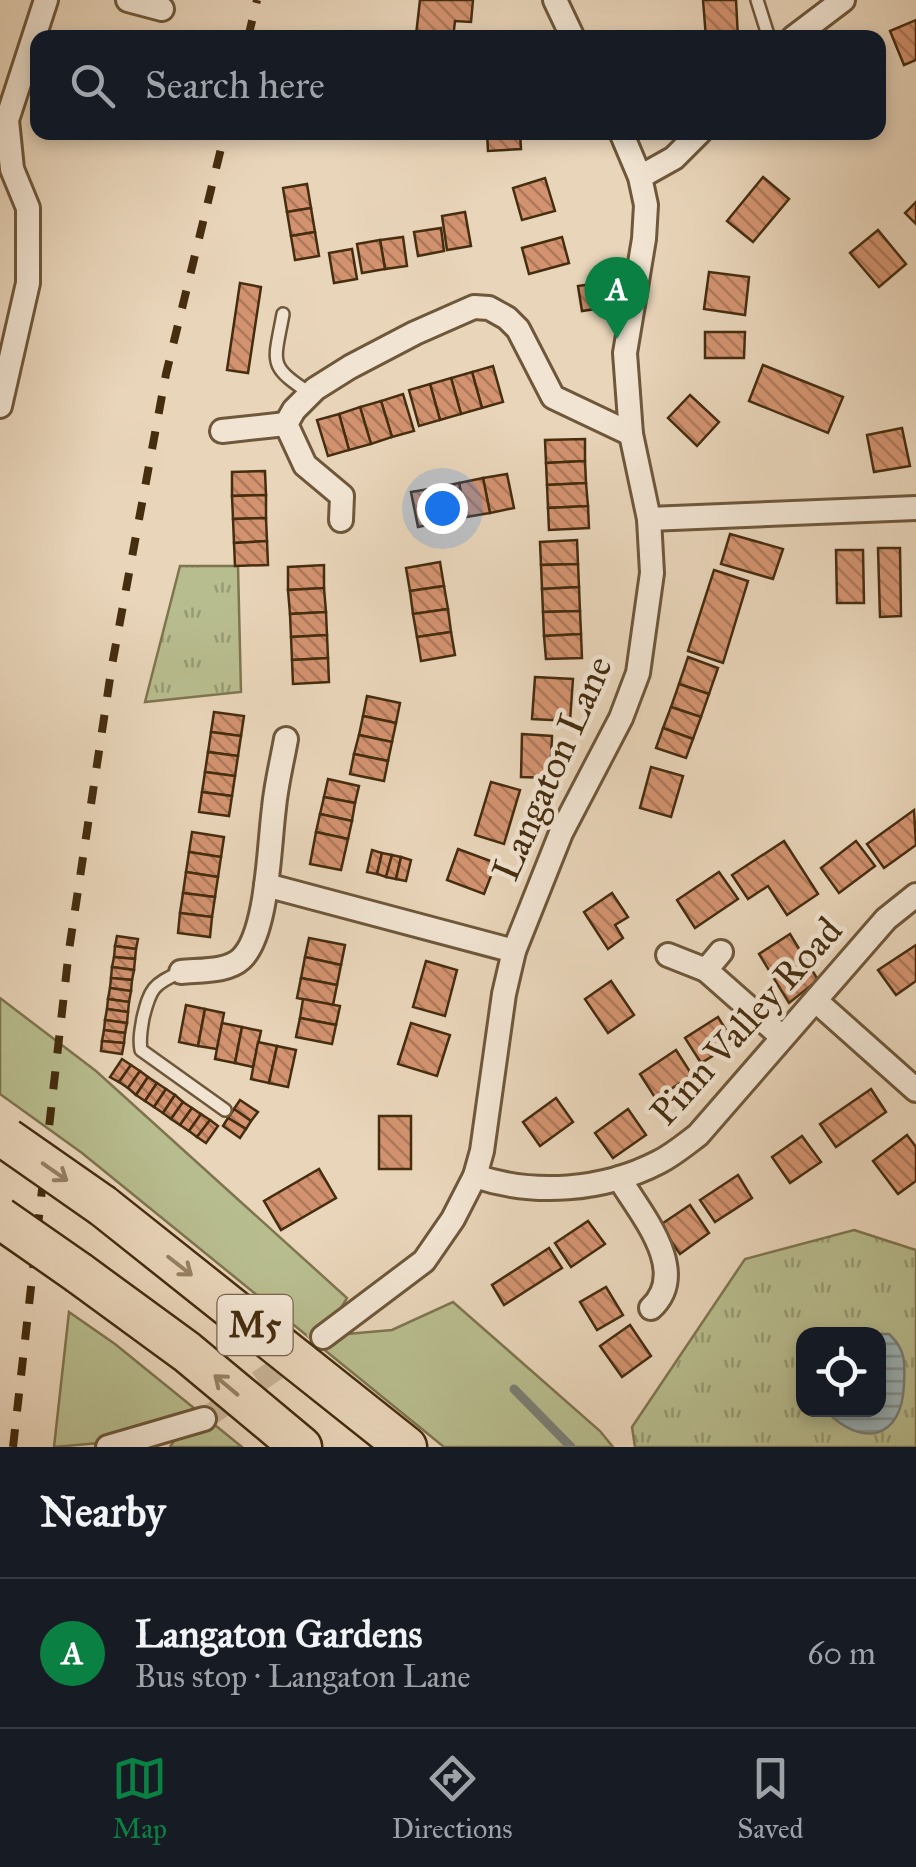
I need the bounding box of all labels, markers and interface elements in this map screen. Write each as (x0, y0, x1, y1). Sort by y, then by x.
search box (30, 30, 886, 140)
icon: search (65, 58, 120, 113)
text: Search here (145, 62, 325, 108)
pin: A (584, 256, 650, 339)
your location (417, 483, 468, 534)
street label: Langaton Lane (482, 649, 622, 887)
street label: Pinn Valley Road (641, 907, 851, 1135)
one-way arrow (41, 1161, 68, 1182)
one-way arrow (166, 1255, 193, 1276)
road number: M5 (218, 1295, 292, 1355)
map controls (796, 1327, 886, 1417)
button: locate (796, 1327, 886, 1417)
one-way arrow (213, 1374, 239, 1396)
text: Nearby (40, 1486, 165, 1538)
text: Langaton Gardens (135, 1611, 422, 1657)
text: A (62, 1634, 83, 1673)
text: 60 m (807, 1634, 876, 1673)
text: Bus stop · Langaton Lane (135, 1657, 471, 1696)
tab: Map (112, 1751, 167, 1846)
tab: Directions (392, 1751, 513, 1846)
tab: Saved (737, 1751, 804, 1846)

